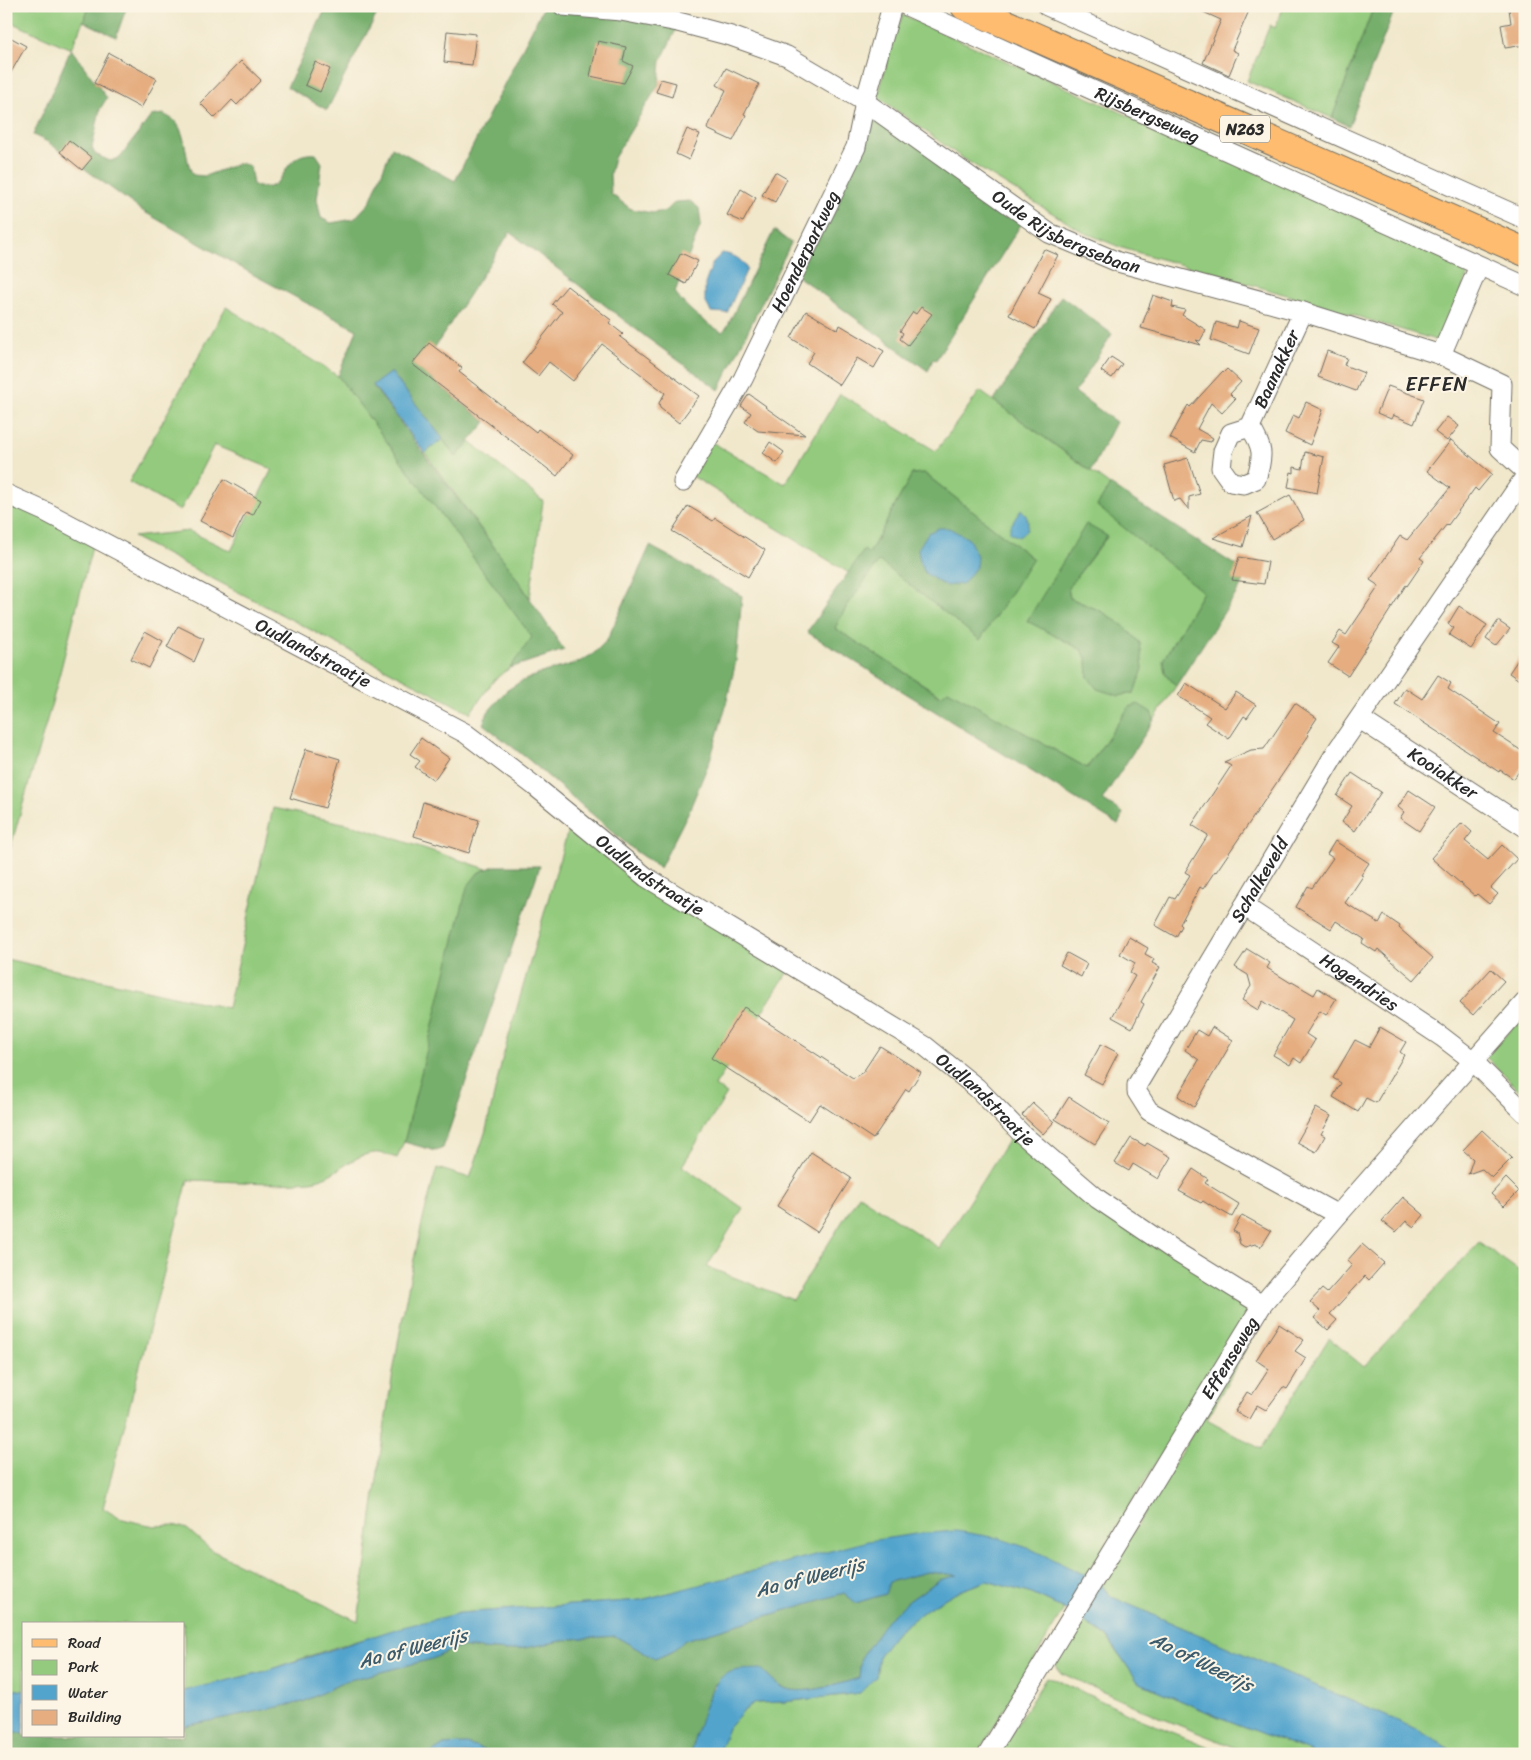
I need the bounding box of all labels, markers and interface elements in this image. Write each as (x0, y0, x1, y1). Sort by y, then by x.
street label: Rijsbergseweg (1090, 77, 1205, 153)
road number: N263 (1220, 116, 1270, 142)
street label: Oude Rijsbergsebaan (985, 181, 1144, 283)
street label: Hoenderparkweg (762, 185, 849, 318)
street label: Baanakker (1245, 323, 1309, 414)
district label: EFFEN (1406, 367, 1468, 402)
street label: Oudlandstraatje (249, 609, 377, 697)
street label: Kooiakker (1401, 738, 1486, 809)
street label: Oudlandstraatje (588, 826, 711, 925)
street label: Schalkeveld (1222, 830, 1298, 929)
street label: Hogendries (1313, 944, 1406, 1021)
street label: Oudlandstraatje (928, 1044, 1043, 1155)
street label: Effenseweg (1192, 1310, 1268, 1406)
water label: Aa of Weerijs (751, 1547, 870, 1607)
water label: Aa of Weerijs (354, 1618, 473, 1678)
legend (22, 1622, 185, 1738)
water label: Aa of Weerijs (1144, 1622, 1261, 1702)
text: Road (68, 1630, 101, 1656)
text: Park (68, 1654, 99, 1680)
text: Water (68, 1680, 108, 1706)
text: Building (68, 1704, 122, 1730)

